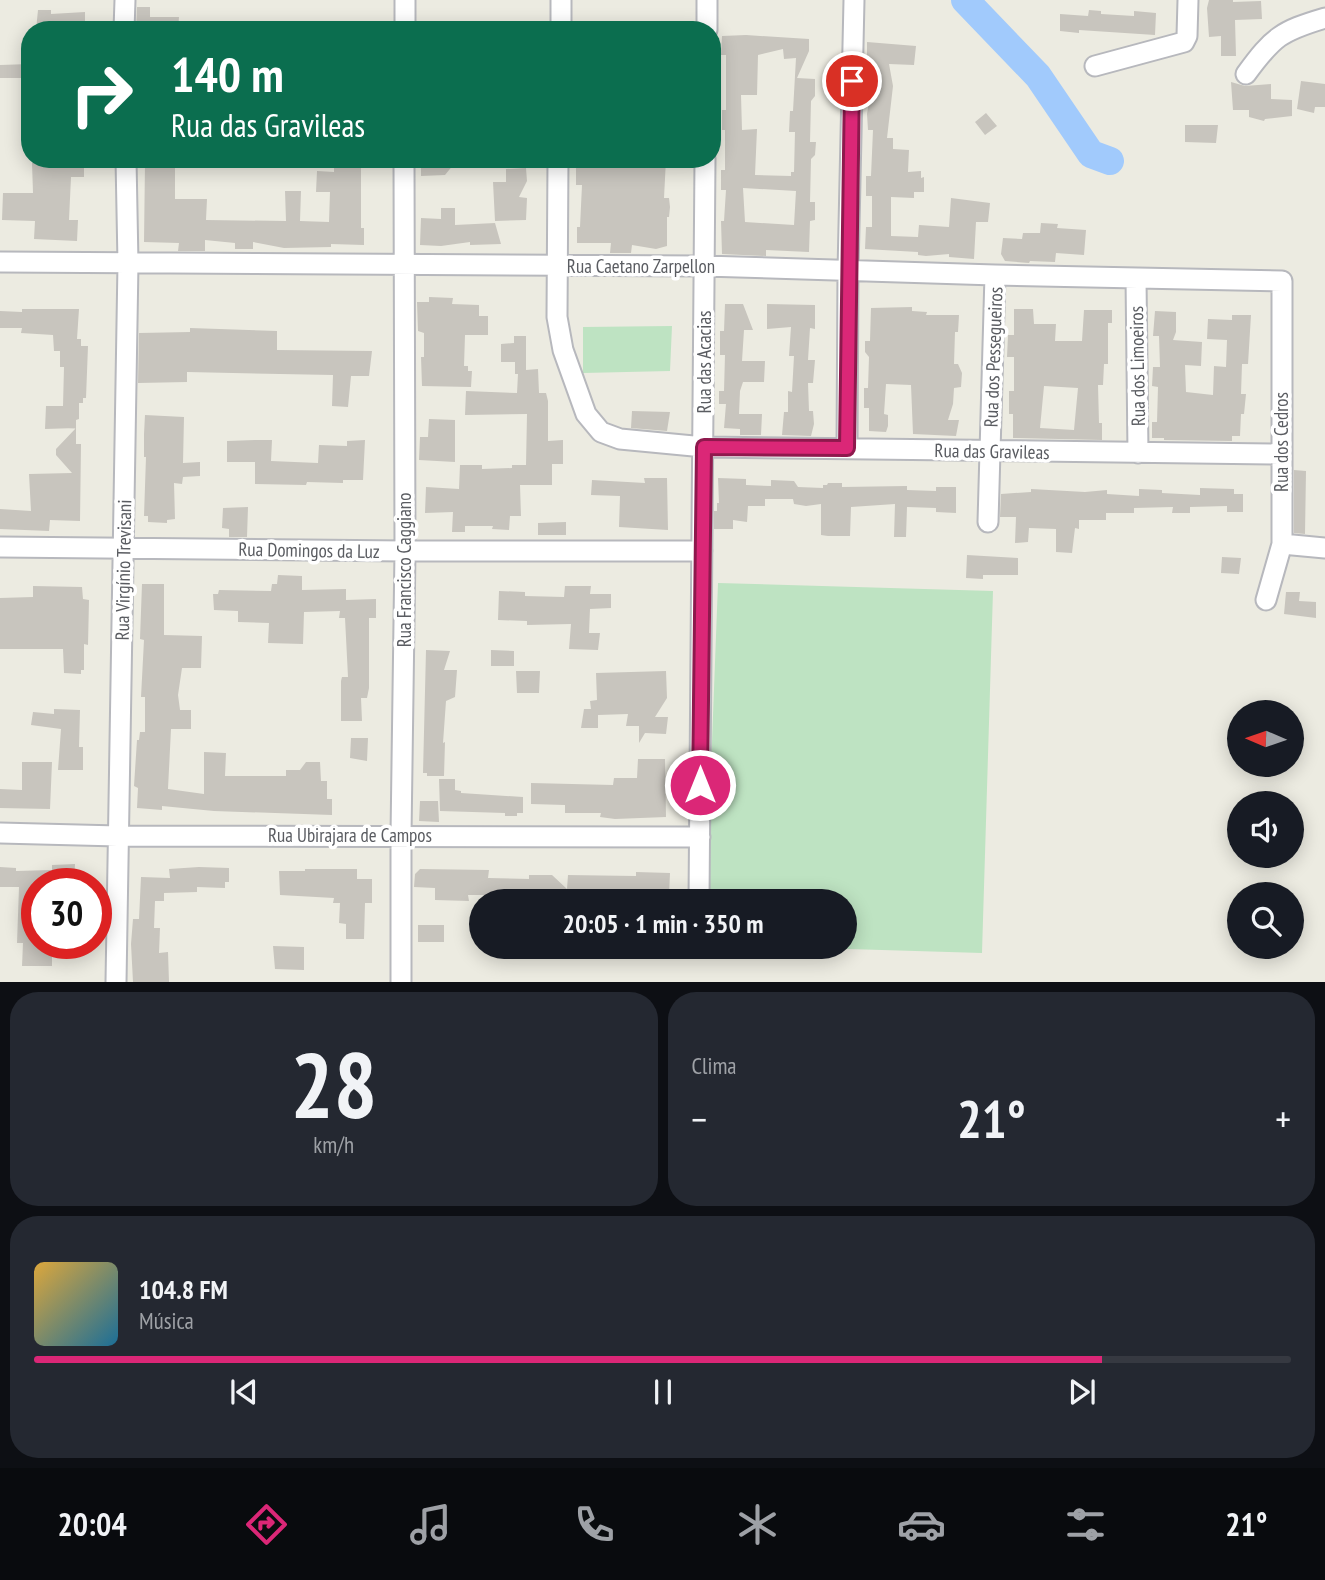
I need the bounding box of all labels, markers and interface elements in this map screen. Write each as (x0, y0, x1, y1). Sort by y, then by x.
text: 140 m (171, 42, 284, 106)
icon: right (56, 49, 147, 140)
pin (822, 51, 882, 111)
icon: arrive (833, 62, 871, 100)
text: Rua das Gravileas (171, 104, 365, 146)
street label: Rua Caetano Zarpellon (567, 254, 715, 278)
street label: Rua dos Pessegueiros (979, 286, 1007, 428)
street label: Rua dos Limoeiros (1124, 306, 1150, 426)
street label: Rua das Acacias (692, 311, 716, 413)
street label: Rua dos Cedros (1269, 392, 1293, 492)
street label: Rua das Gravileas (934, 438, 1050, 464)
street label: Rua Francisco Caggiano (392, 493, 416, 647)
street label: Rua Virgínio Trevisani (110, 499, 136, 641)
street label: Rua Domingos da Luz (238, 537, 380, 563)
north arrow (1227, 700, 1304, 777)
map controls (1227, 700, 1304, 959)
position arrow (663, 748, 737, 822)
button: sound (1227, 791, 1304, 868)
street label: Rua Ubirajara de Campos (268, 823, 432, 847)
speed limit sign: 30 (21, 868, 112, 959)
button: search (1227, 882, 1304, 959)
text: 20:05 · 1 min · 350 m (563, 907, 763, 940)
text: 28 (290, 1025, 377, 1143)
text: Clima (692, 1051, 737, 1080)
text: 21° (957, 1085, 1026, 1152)
text: − (692, 1094, 707, 1143)
text: + (1275, 1094, 1291, 1143)
text: km/h (313, 1130, 354, 1159)
text: 104.8 FM (139, 1273, 228, 1306)
text: Música (139, 1306, 194, 1335)
icon: previous (225, 1373, 263, 1411)
icon: pause (644, 1373, 682, 1411)
icon: next (1063, 1373, 1101, 1411)
icon: directions (242, 1500, 291, 1549)
icon: music (406, 1500, 455, 1549)
icon: phone (570, 1500, 619, 1549)
icon: climate (733, 1500, 782, 1549)
icon: car (897, 1500, 946, 1549)
icon: filters (1061, 1500, 1110, 1549)
text: 20:04 (57, 1503, 127, 1545)
text: 21° (1225, 1503, 1268, 1545)

